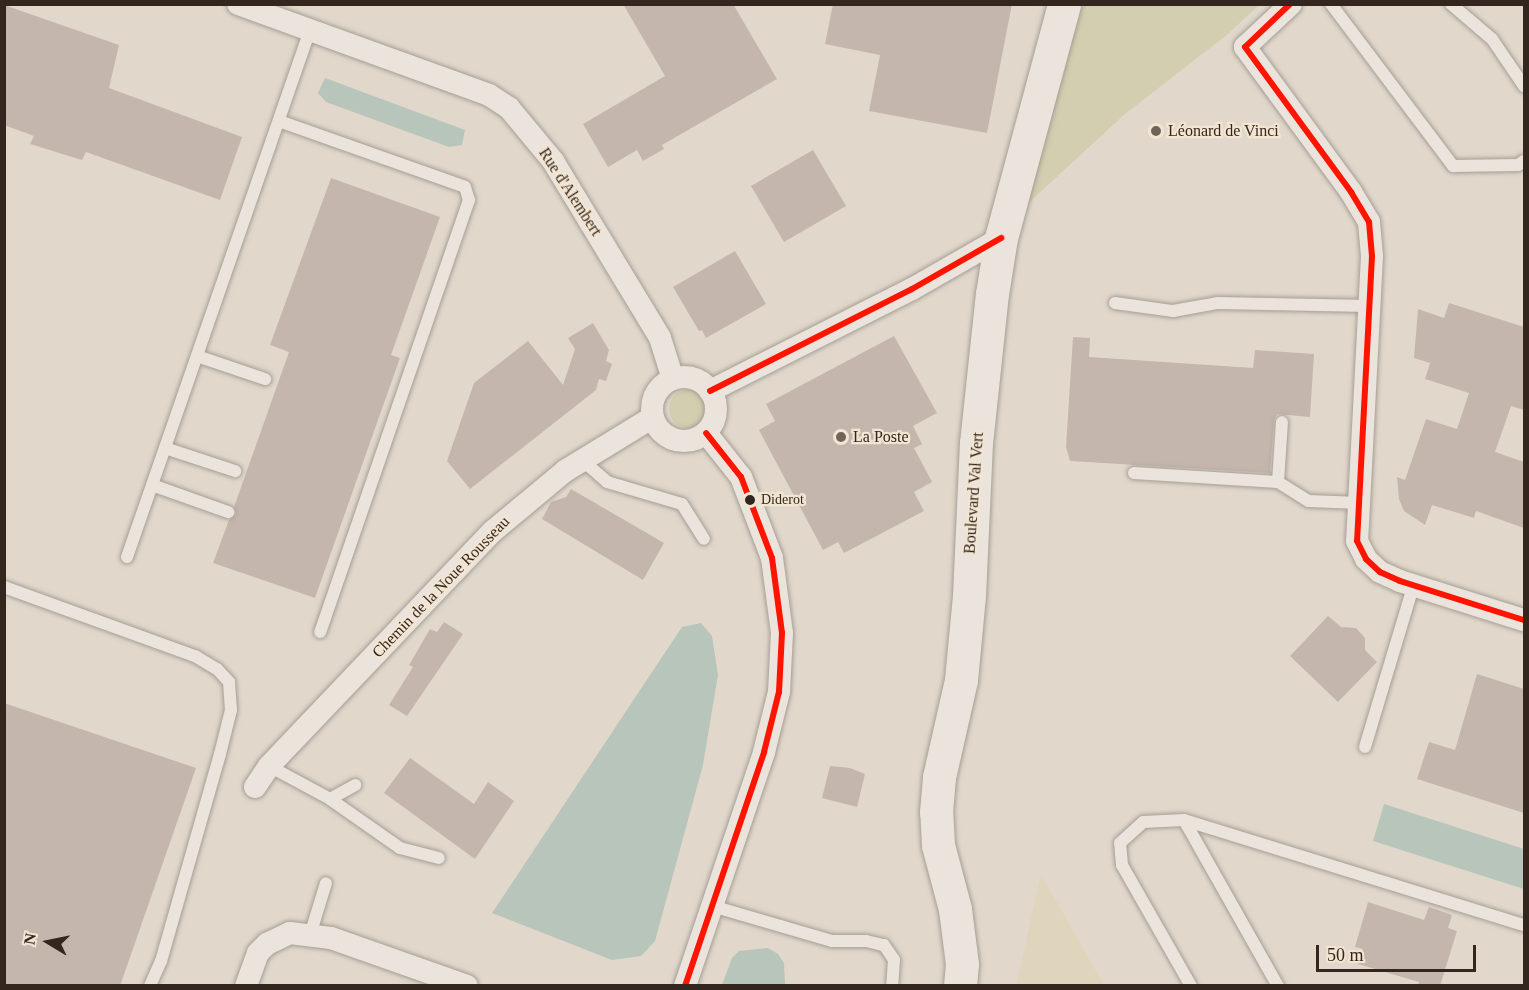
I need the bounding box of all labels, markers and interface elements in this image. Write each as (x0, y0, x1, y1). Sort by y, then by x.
place label: Léonard de Vinci (1168, 121, 1279, 141)
marker: Léonard de Vinci (1149, 124, 1163, 138)
street label: Rue d'Alembert (534, 144, 606, 240)
place label: La Poste (853, 427, 909, 447)
marker: La Poste (834, 430, 848, 444)
street label: Boulevard Val Vert (960, 431, 988, 555)
place label: Diderot (761, 492, 804, 508)
marker: Diderot (744, 494, 756, 506)
street label: Chemin de la Noue Rousseau (368, 512, 514, 662)
north arrow (18, 912, 78, 972)
text: N (20, 932, 39, 946)
scale bar (1319, 933, 1480, 971)
text: 50 m (1327, 945, 1364, 965)

